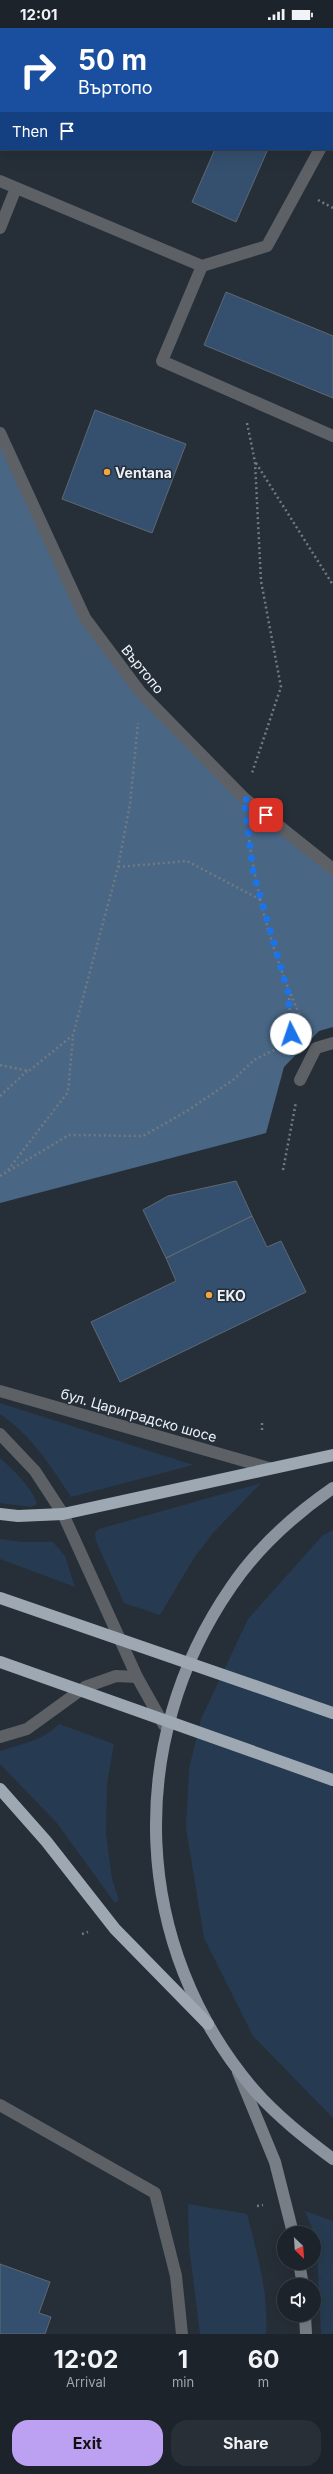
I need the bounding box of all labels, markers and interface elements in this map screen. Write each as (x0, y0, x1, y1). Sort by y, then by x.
text: 12:01 (20, 5, 58, 24)
text: 50 m (78, 43, 147, 77)
icon: right (12, 44, 64, 96)
text: Въртопо (78, 77, 153, 98)
icon: arrive (56, 120, 78, 142)
text: Then (12, 122, 48, 141)
place label: Ventana (115, 464, 172, 481)
marker: Ventana (102, 467, 112, 477)
street label: Въртопо (118, 641, 168, 697)
pin (249, 798, 283, 832)
icon: arrive (255, 804, 277, 826)
position arrow (270, 1013, 312, 1055)
place label: EKO (217, 1287, 246, 1304)
marker: EKO (204, 1290, 214, 1300)
street label: бул. Цариградско шосе (59, 1385, 219, 1445)
north arrow (277, 2226, 321, 2270)
map controls (277, 2226, 321, 2322)
button: sound (277, 2278, 321, 2322)
text: 12:02 (54, 2345, 118, 2374)
text: 1 (178, 2345, 188, 2374)
text: 60 (248, 2345, 279, 2374)
text: Arrival (66, 2374, 106, 2390)
text: min (172, 2374, 194, 2390)
text: m (258, 2374, 269, 2390)
button: Exit (12, 2420, 163, 2466)
button: Share (171, 2420, 321, 2466)

